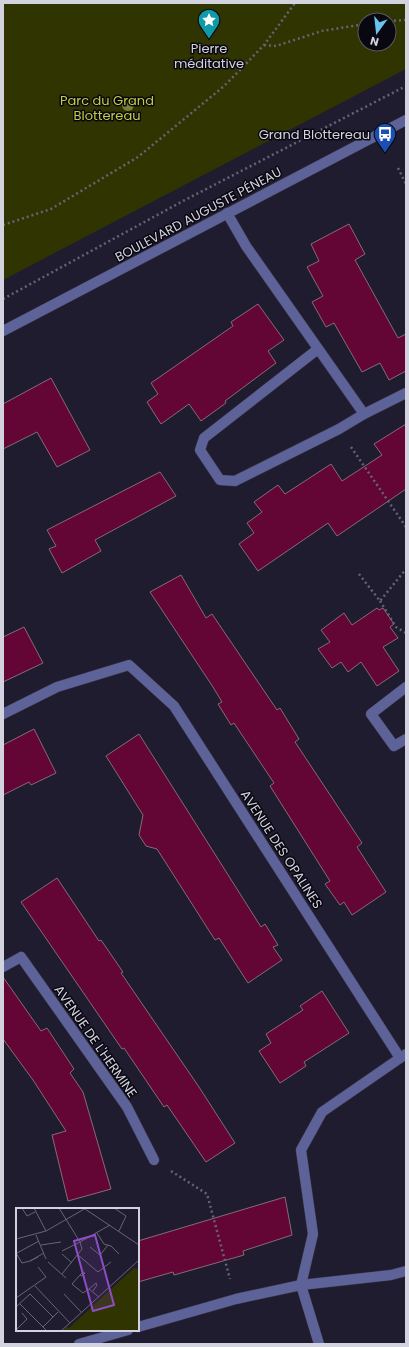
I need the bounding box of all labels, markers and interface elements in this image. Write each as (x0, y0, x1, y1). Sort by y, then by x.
place icon: Pierre méditative (196, 7, 222, 40)
north arrow (357, 12, 397, 52)
text: N (368, 33, 380, 50)
place label: Pierre méditative (174, 39, 244, 73)
park label: Parc du Grand Blottereau (60, 91, 154, 125)
bus stop icon: Grand Blottereau (372, 121, 398, 154)
place label: Grand Blottereau (259, 125, 370, 144)
street label: BOULEVARD AUGUSTE PÉNEAU (112, 162, 285, 267)
street label: AVENUE DES OPALINES (236, 786, 327, 912)
street label: AVENUE DE L'HERMINE (50, 981, 142, 1101)
inset map (16, 1208, 139, 1331)

